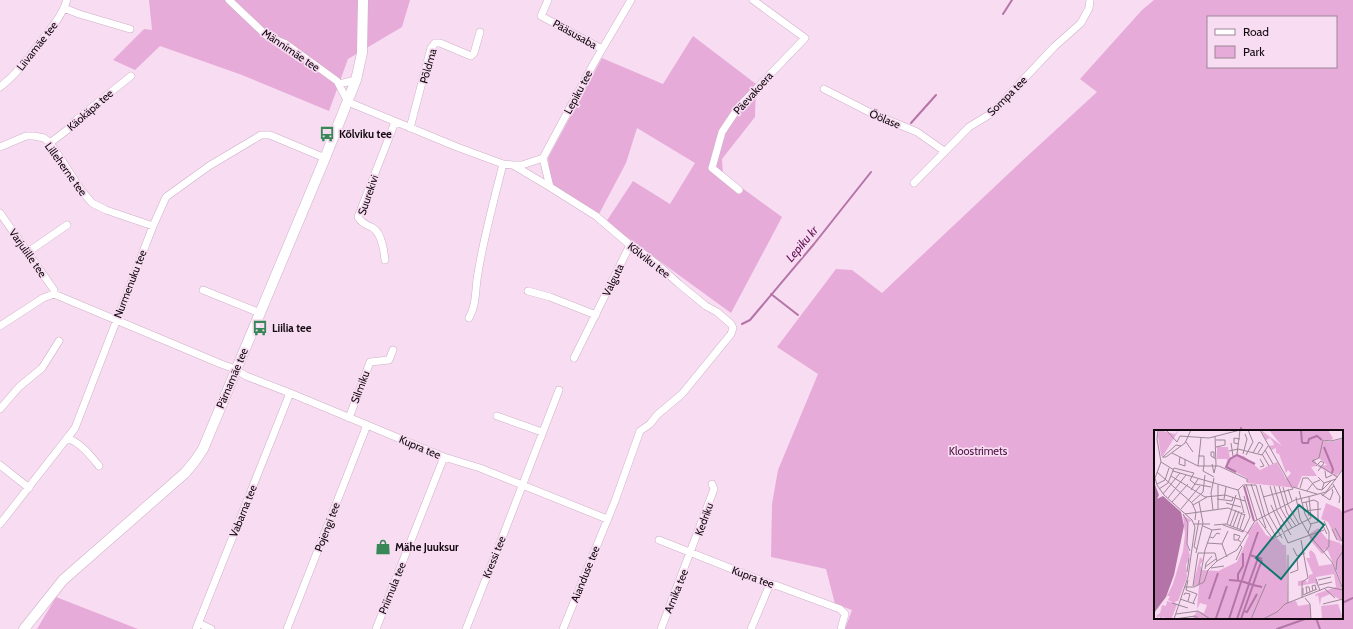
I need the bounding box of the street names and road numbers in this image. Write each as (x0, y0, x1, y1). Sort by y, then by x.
street label: Pääsusaba (551, 16, 600, 52)
street label: Liivamäe tee (13, 18, 61, 73)
street label: Männimäe tee (259, 26, 323, 75)
street label: Põldma (416, 46, 440, 85)
street label: Lepiku tee (561, 67, 596, 116)
street label: Päevakoera (730, 68, 776, 117)
street label: Sompa tee (984, 73, 1030, 119)
street label: Käokäpa tee (64, 86, 116, 134)
street label: Öölase (867, 106, 903, 132)
street label: Lilleherne tee (42, 139, 90, 199)
street label: Suurekivi (355, 173, 381, 217)
street label: Varjulille tee (6, 226, 50, 280)
street label: Kõlviku tee (625, 239, 673, 281)
street label: Nurmenuku tee (111, 247, 150, 320)
street label: Valguta (599, 261, 627, 299)
street label: Pärnamäe tee (213, 345, 251, 410)
street label: Silmiku (347, 368, 373, 405)
street label: Kupra tee (397, 432, 443, 462)
street label: Vabarna tee (226, 482, 260, 539)
street label: Pojengi tee (311, 500, 343, 554)
street label: Kedriku (692, 500, 716, 537)
street label: Kressi tee (479, 534, 509, 580)
street label: Aianduse tee (567, 543, 603, 604)
street label: Priimula tee (375, 560, 409, 616)
street label: Kupra tee (730, 563, 776, 591)
street label: Arnika tee (661, 567, 691, 615)

